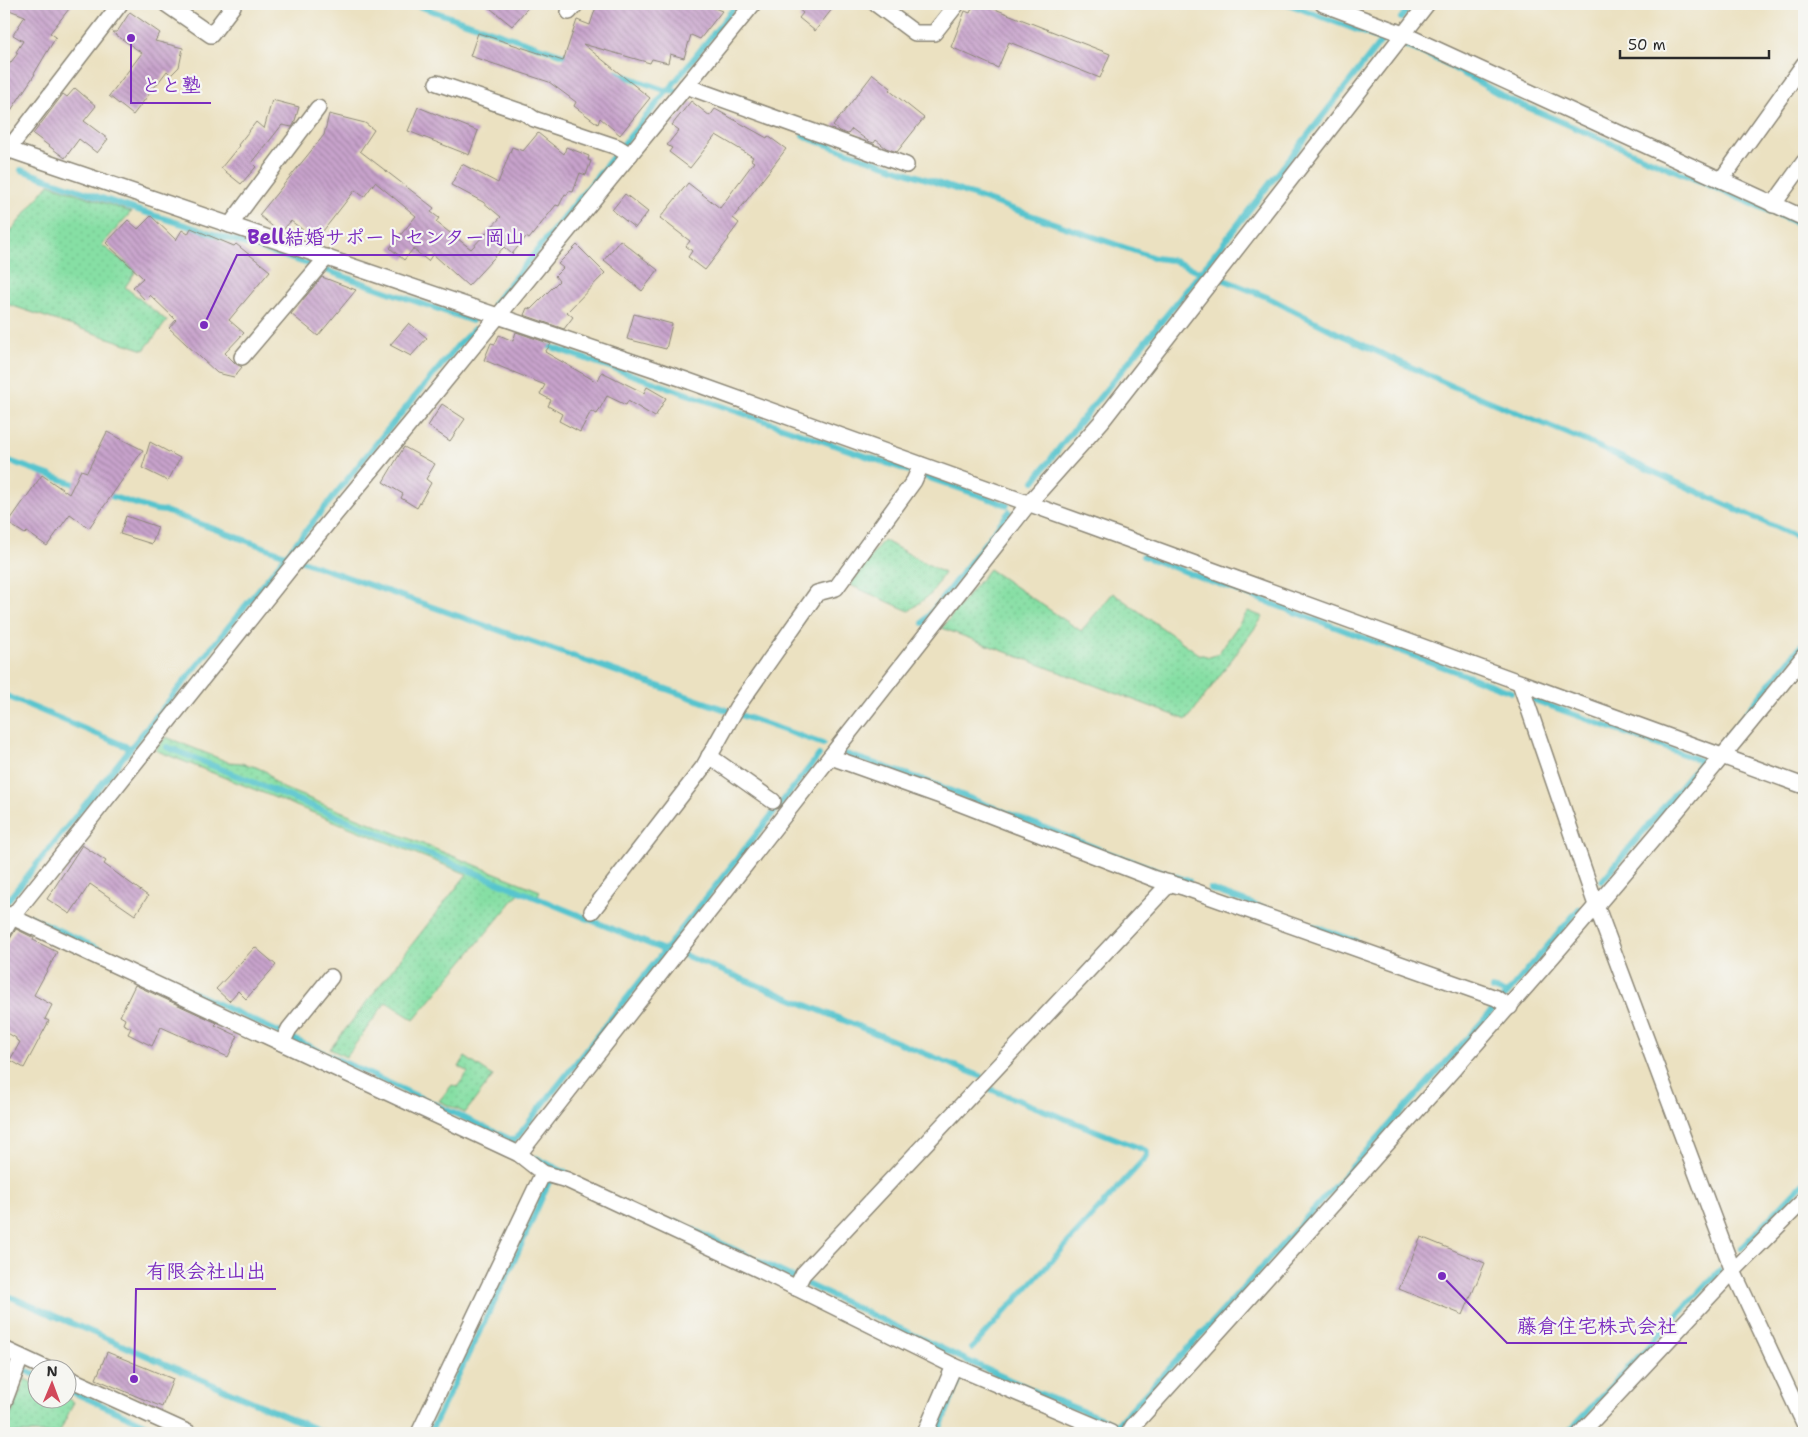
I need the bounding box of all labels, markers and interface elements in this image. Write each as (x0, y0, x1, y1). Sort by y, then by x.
scale bar (1620, 28, 1769, 60)
text: 50 m (1628, 35, 1666, 55)
callout: とと塾 (131, 68, 211, 103)
text: とと塾 (141, 72, 201, 98)
callout: Bell結婚サポートセンター岡山 (237, 220, 535, 255)
text: Bell結婚サポートセンター岡山 (247, 224, 525, 250)
callout: 有限会社山出 (136, 1254, 276, 1289)
text: 有限会社山出 (146, 1258, 266, 1284)
callout: 藤倉住宅株式会社 (1507, 1308, 1687, 1343)
text: 藤倉住宅株式会社 (1517, 1313, 1677, 1339)
north arrow (28, 1360, 78, 1410)
text: N (47, 1362, 58, 1380)

